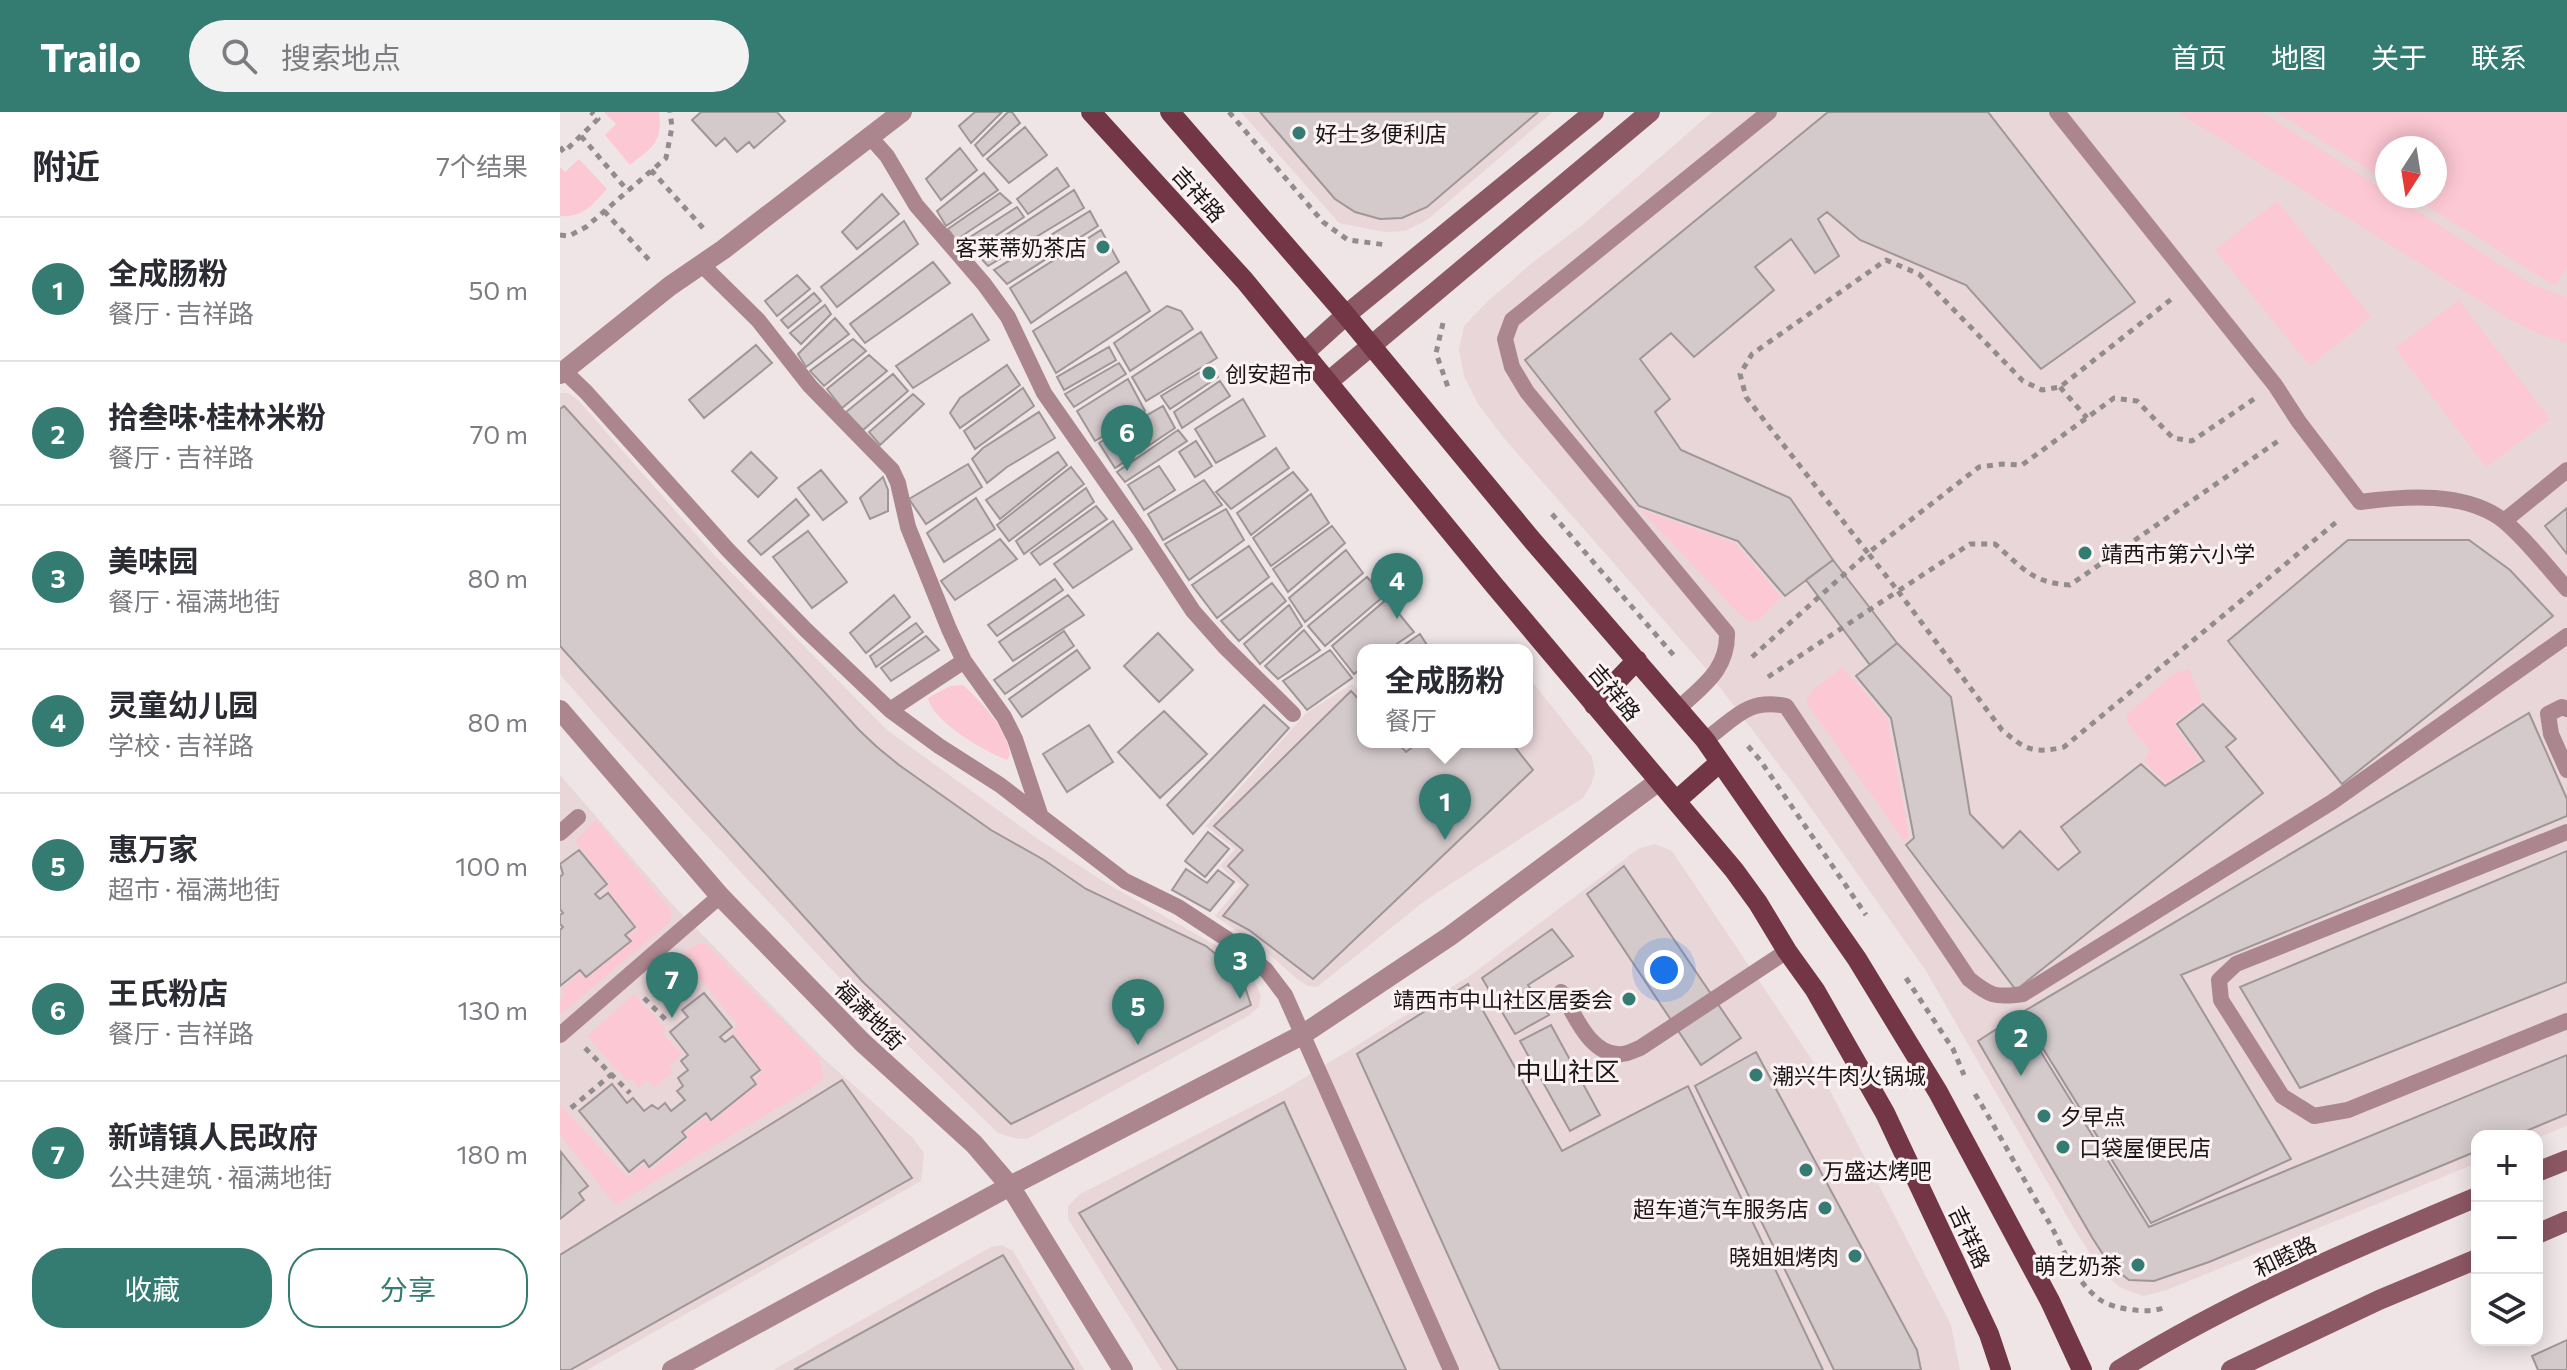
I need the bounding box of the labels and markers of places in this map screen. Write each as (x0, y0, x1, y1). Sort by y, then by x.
place label: 好士多便利店 (1315, 120, 1447, 147)
marker: 好士多便利店 (1290, 124, 1308, 142)
place label: 客莱蒂奶茶店 (955, 234, 1087, 261)
marker: 客莱蒂奶茶店 (1094, 238, 1112, 256)
place label: 创安超市 (1225, 360, 1313, 387)
marker: 创安超市 (1200, 364, 1218, 382)
pin: 6 (1101, 405, 1153, 471)
place label: 靖西市第六小学 (2101, 540, 2255, 567)
marker: 靖西市第六小学 (2076, 544, 2094, 562)
pin: 4 (1371, 553, 1423, 619)
pin: 1 (1419, 774, 1471, 840)
pin: 3 (1214, 933, 1266, 999)
pin: 7 (646, 952, 698, 1018)
pin: 5 (1112, 979, 1164, 1045)
place label: 靖西市中山社区居委会 (1393, 986, 1613, 1013)
marker: 靖西市中山社区居委会 (1620, 990, 1638, 1008)
pin: 2 (1995, 1010, 2047, 1076)
place label: 潮兴牛肉火锅城 (1772, 1062, 1926, 1089)
marker: 潮兴牛肉火锅城 (1747, 1066, 1765, 1084)
place label: 夕早点 (2060, 1103, 2126, 1130)
marker: 夕早点 (2035, 1107, 2053, 1125)
place label: 口袋屋便民店 (2079, 1134, 2211, 1161)
marker: 口袋屋便民店 (2054, 1138, 2072, 1156)
place label: 万盛达烤吧 (1822, 1157, 1932, 1184)
marker: 万盛达烤吧 (1797, 1161, 1815, 1179)
place label: 超车道汽车服务店 (1633, 1195, 1809, 1222)
marker: 超车道汽车服务店 (1816, 1199, 1834, 1217)
place label: 晓姐姐烤肉 (1729, 1243, 1839, 1270)
marker: 晓姐姐烤肉 (1846, 1247, 1864, 1265)
place label: 萌艺奶茶 (2034, 1252, 2122, 1279)
marker: 萌艺奶茶 (2129, 1256, 2147, 1274)

